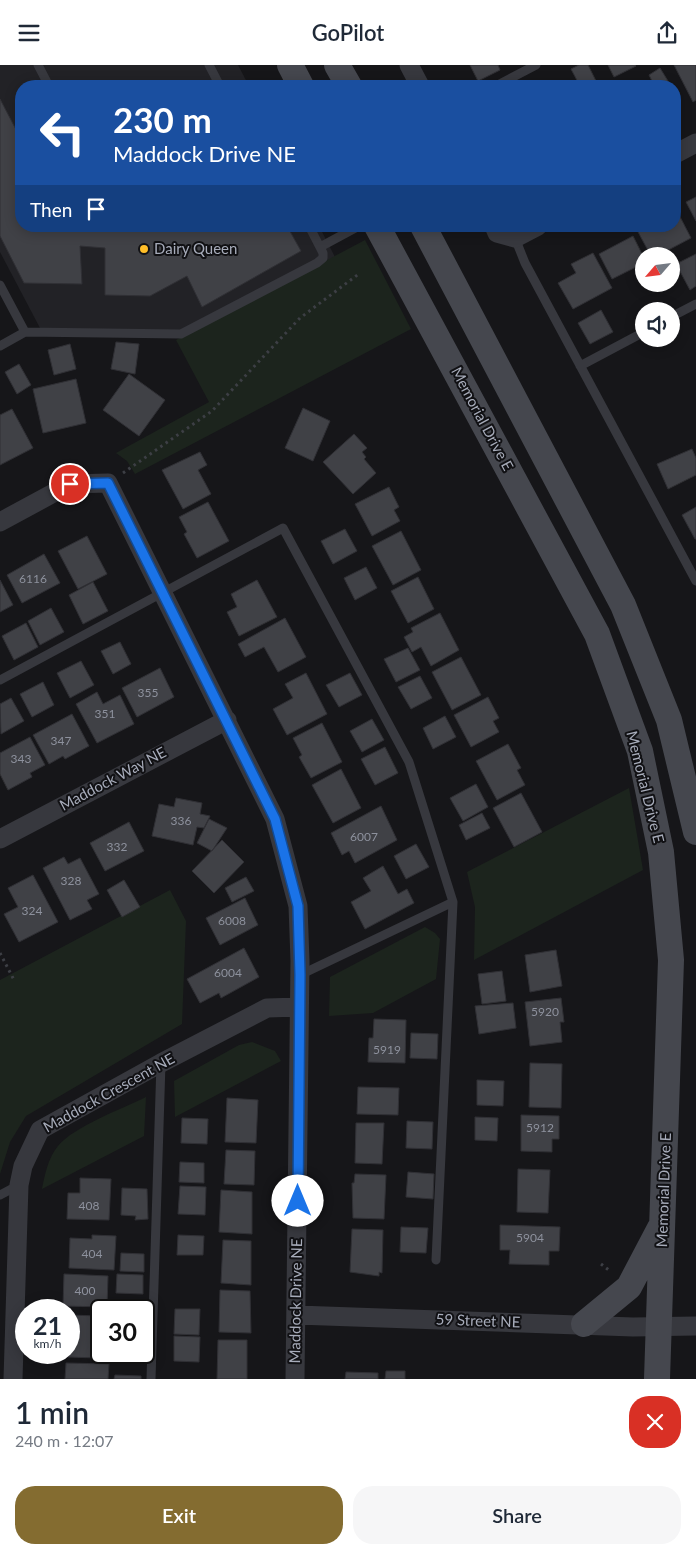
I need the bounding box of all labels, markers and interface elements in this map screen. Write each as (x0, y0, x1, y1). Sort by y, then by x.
icon: menu (15, 19, 43, 47)
text: GoPilot (312, 19, 384, 46)
icon: share (653, 19, 681, 47)
text: 230 m (113, 98, 212, 140)
icon: left (30, 100, 95, 165)
text: Maddock Drive NE (113, 140, 296, 167)
icon: arrive (82, 195, 110, 223)
text: Then (30, 198, 72, 221)
place label: Dairy Queen (154, 239, 237, 257)
marker: Dairy Queen (138, 243, 150, 255)
north arrow (635, 247, 680, 293)
map controls (635, 247, 680, 347)
button: sound (635, 302, 680, 347)
street label: Memorial Drive E (448, 364, 518, 473)
pin (49, 463, 91, 505)
icon: arrive (56, 470, 84, 498)
house number: 6116 (19, 571, 47, 586)
house number: 355 (138, 685, 158, 700)
house number: 351 (95, 706, 115, 721)
street label: Memorial Drive E (623, 729, 669, 845)
house number: 347 (51, 733, 71, 748)
street label: Maddock Way NE (56, 742, 169, 814)
house number: 343 (11, 751, 31, 766)
house number: 336 (171, 813, 191, 828)
house number: 6007 (350, 829, 378, 844)
house number: 332 (107, 839, 127, 854)
house number: 328 (61, 873, 81, 888)
house number: 324 (22, 903, 42, 918)
house number: 6008 (218, 913, 246, 928)
house number: 6004 (214, 965, 242, 980)
house number: 5920 (531, 1004, 559, 1019)
house number: 5919 (373, 1042, 401, 1057)
street label: Maddock Crescent NE (40, 1049, 177, 1136)
house number: 5912 (526, 1120, 554, 1135)
street label: Memorial Drive E (652, 1132, 674, 1248)
position arrow (271, 1174, 323, 1226)
house number: 408 (79, 1198, 99, 1213)
house number: 5904 (516, 1230, 544, 1245)
street label: Maddock Drive NE (285, 1238, 305, 1364)
house number: 404 (82, 1246, 102, 1261)
house number: 400 (75, 1283, 95, 1298)
speed limit sign: 30 (90, 1299, 155, 1364)
text: 21 (33, 1310, 62, 1340)
street label: 59 Street NE (435, 1310, 521, 1330)
text: km/h (33, 1336, 62, 1351)
text: 1 min (15, 1394, 89, 1430)
button: close (629, 1396, 681, 1448)
text: 240 m · 12:07 (15, 1431, 114, 1450)
button: Exit (15, 1486, 343, 1544)
button: Share (353, 1486, 681, 1544)

